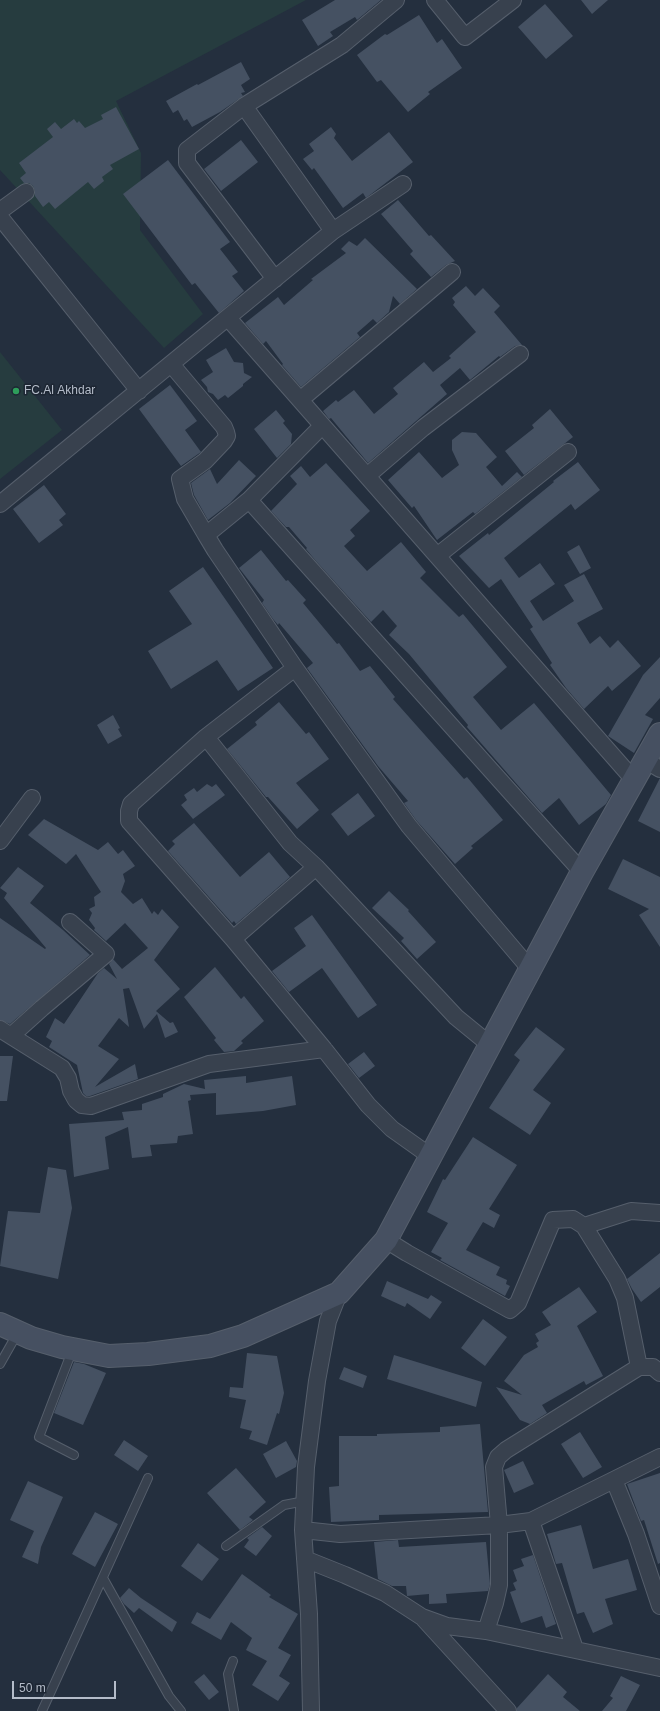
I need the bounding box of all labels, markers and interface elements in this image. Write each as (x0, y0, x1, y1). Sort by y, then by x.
place label: FC.Al Akhdar (24, 384, 95, 398)
marker: FC.Al Akhdar (11, 386, 21, 396)
scale bar (14, 1673, 118, 1699)
text: 50 m (19, 1681, 46, 1695)

